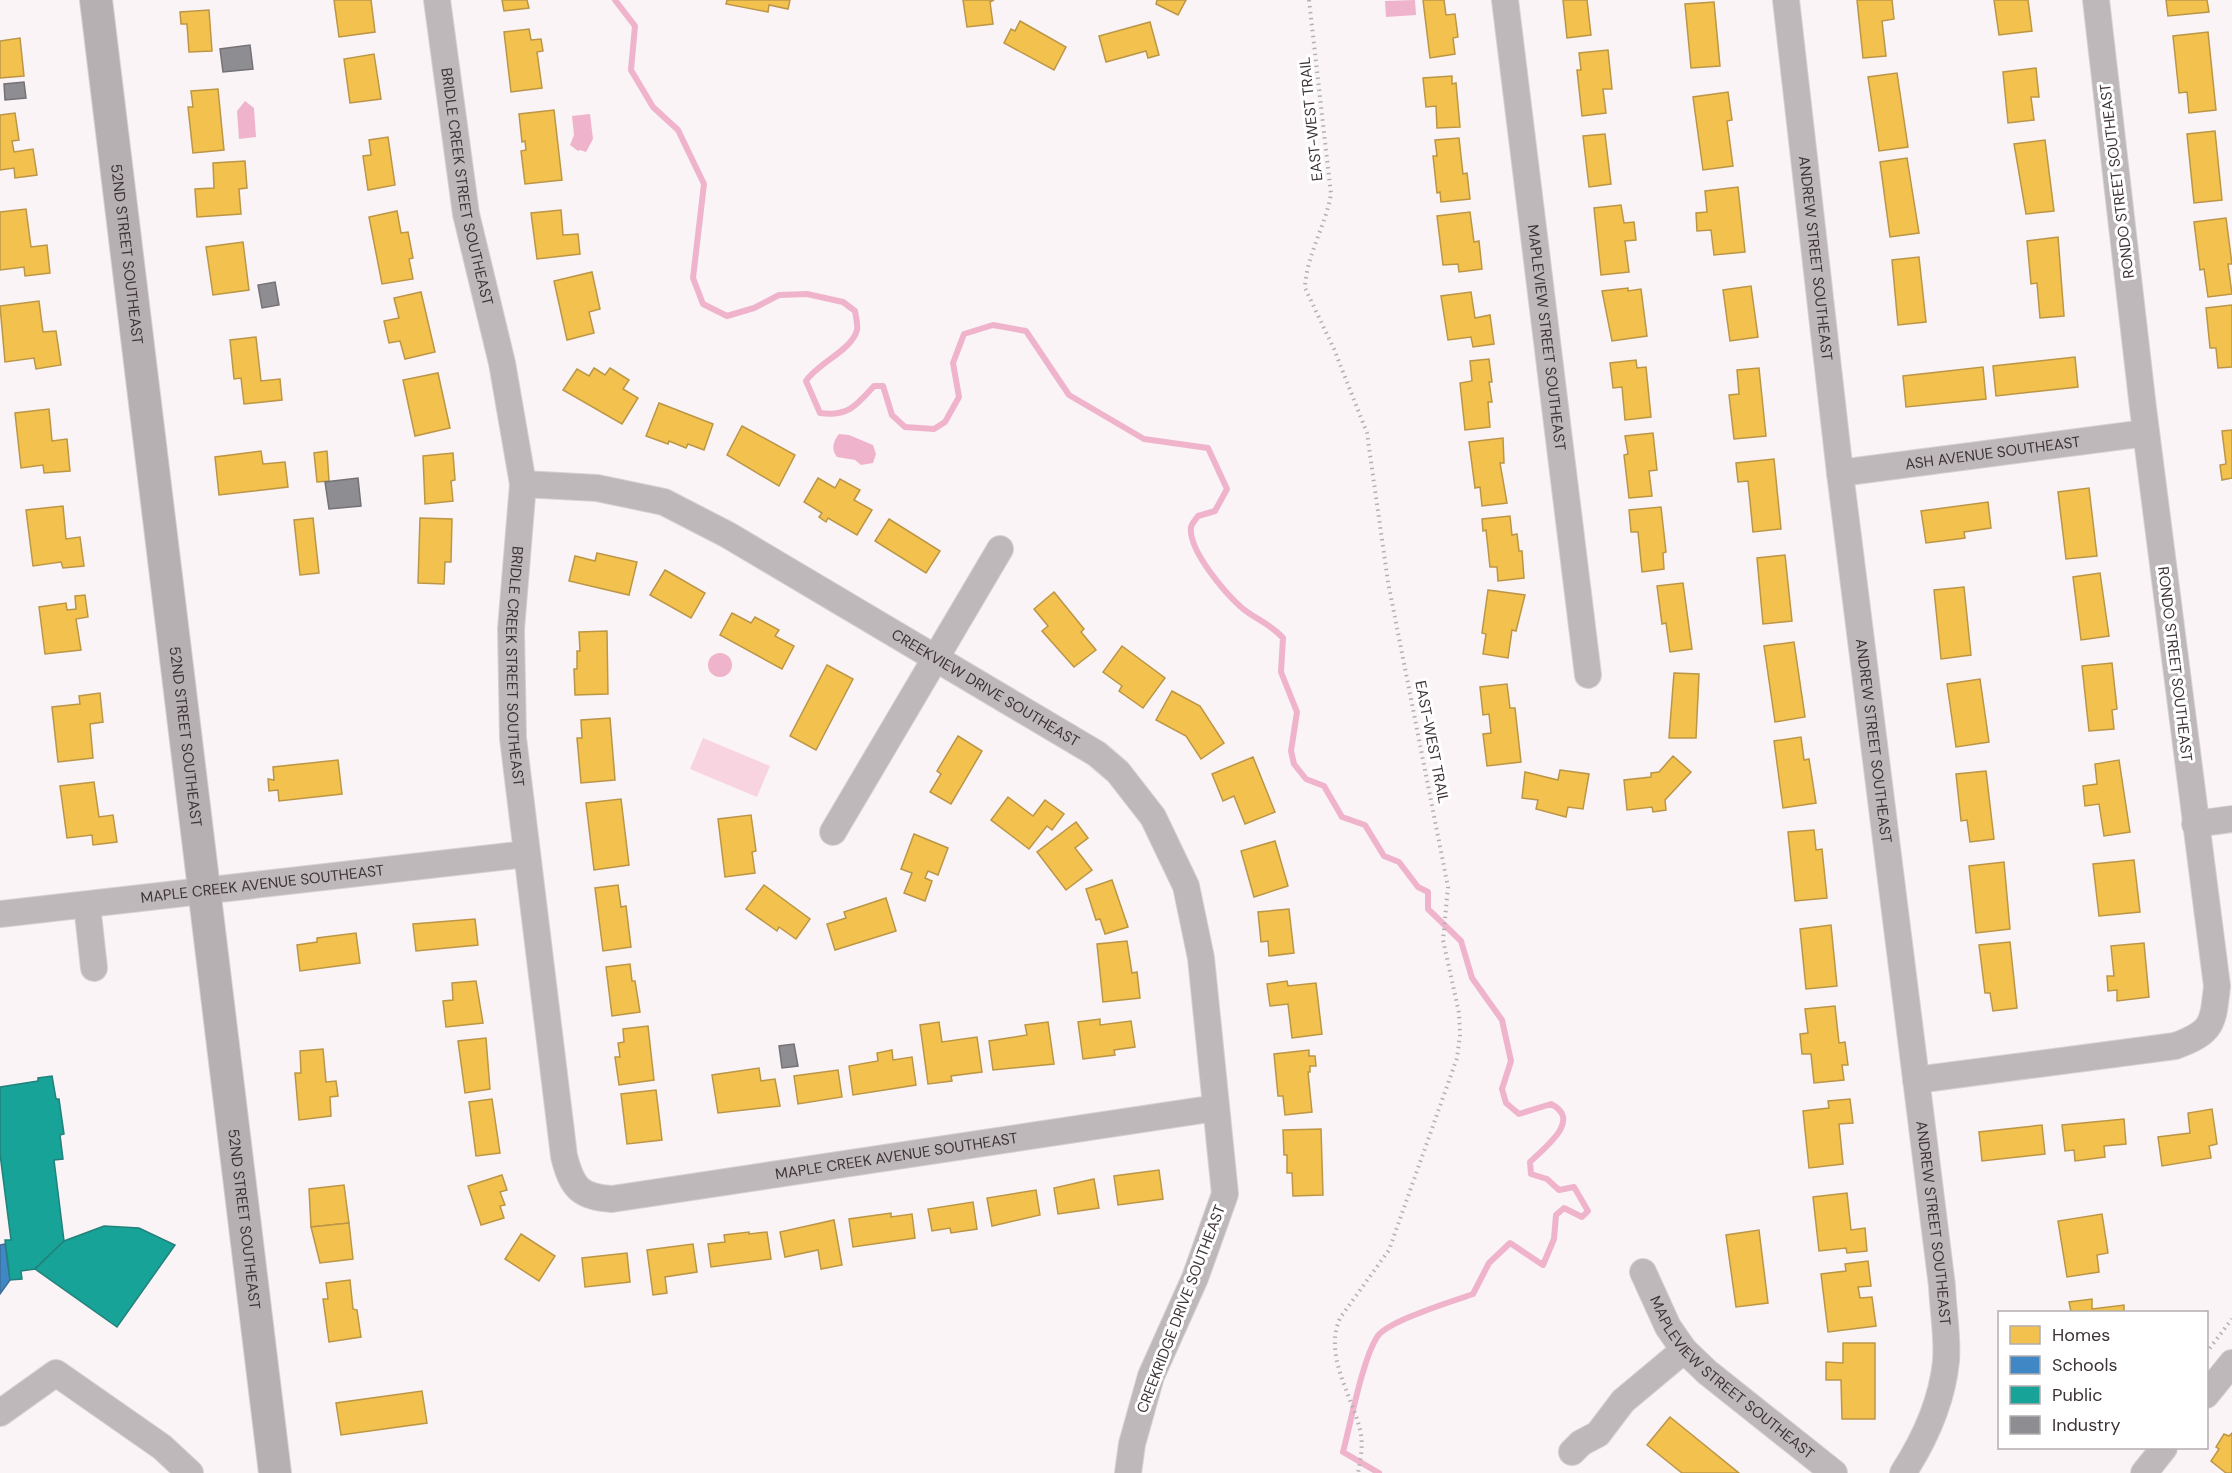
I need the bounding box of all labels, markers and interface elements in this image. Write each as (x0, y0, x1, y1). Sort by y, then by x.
street label: EAST-WEST TRAIL (1295, 56, 1327, 182)
street label: BRIDLE CREEK STREET SOUTHEAST (436, 67, 498, 307)
street label: RONDO STREET SOUTHEAST (2095, 83, 2139, 279)
street label: ANDREW STREET SOUTHEAST (1794, 155, 1837, 362)
street label: 52ND STREET SOUTHEAST (106, 163, 148, 345)
street label: MAPLEVIEW STREET SOUTHEAST (1523, 223, 1570, 452)
street label: ASH AVENUE SOUTHEAST (1904, 432, 2082, 474)
street label: BRIDLE CREEK STREET SOUTHEAST (501, 545, 529, 788)
street label: RONDO STREET SOUTHEAST (2153, 566, 2197, 762)
street label: CREEKVIEW DRIVE SOUTHEAST (888, 624, 1083, 751)
street label: ANDREW STREET SOUTHEAST (1851, 637, 1896, 844)
street label: 52ND STREET SOUTHEAST (165, 645, 206, 828)
street label: EAST-WEST TRAIL (1410, 679, 1454, 805)
street label: MAPLE CREEK AVENUE SOUTHEAST (139, 860, 385, 908)
street label: ANDREW STREET SOUTHEAST (1911, 1120, 1955, 1326)
street label: 52ND STREET SOUTHEAST (223, 1128, 265, 1310)
street label: MAPLE CREEK AVENUE SOUTHEAST (774, 1128, 1019, 1184)
street label: CREEKRIDGE DRIVE SOUTHEAST (1132, 1202, 1230, 1416)
street label: MAPLEVIEW STREET SOUTHEAST (1645, 1293, 1819, 1464)
legend (1998, 1311, 2208, 1449)
text: Homes (2052, 1323, 2110, 1347)
text: Schools (2052, 1353, 2117, 1377)
text: Public (2052, 1383, 2103, 1407)
text: Industry (2052, 1413, 2121, 1437)

